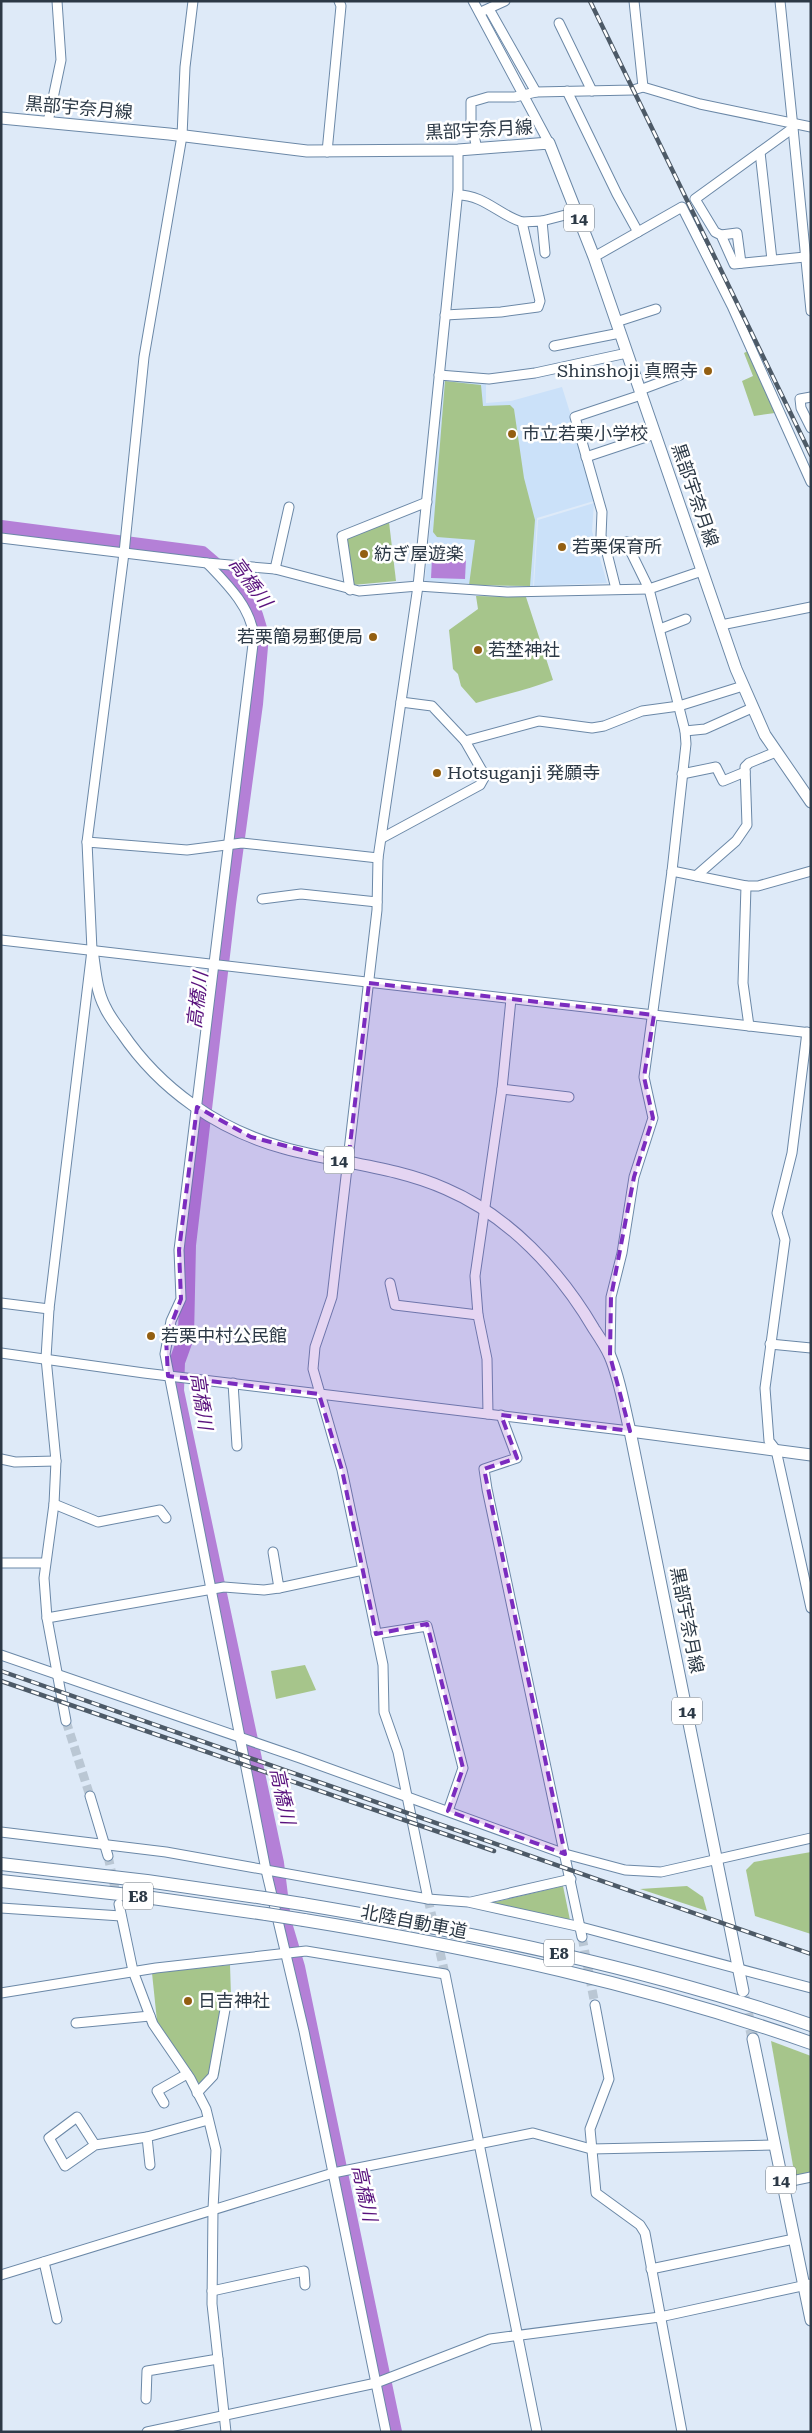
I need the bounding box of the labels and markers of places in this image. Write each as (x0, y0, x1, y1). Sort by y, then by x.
place label: Shinshoji 真照寺 (557, 360, 698, 381)
marker: Shinshoji 真照寺 (702, 365, 714, 377)
place label: 市立若栗小学校 (522, 423, 648, 444)
marker: 市立若栗小学校 (506, 428, 518, 440)
place label: 若栗保育所 (572, 536, 662, 557)
marker: 若栗保育所 (556, 541, 568, 553)
place label: 紡ぎ屋遊楽 (374, 543, 464, 564)
marker: 紡ぎ屋遊楽 (358, 548, 370, 560)
place label: 若栗簡易郵便局 (237, 626, 363, 647)
marker: 若栗簡易郵便局 (367, 631, 379, 643)
place label: 若埜神社 (488, 639, 560, 660)
marker: 若埜神社 (472, 644, 484, 656)
place label: Hotsuganji 発願寺 (447, 762, 600, 783)
marker: Hotsuganji 発願寺 (431, 767, 443, 779)
place label: 若栗中村公民館 (161, 1325, 287, 1346)
marker: 若栗中村公民館 (145, 1330, 157, 1342)
place label: 日吉神社 (198, 1990, 270, 2011)
marker: 日吉神社 (182, 1995, 194, 2007)

